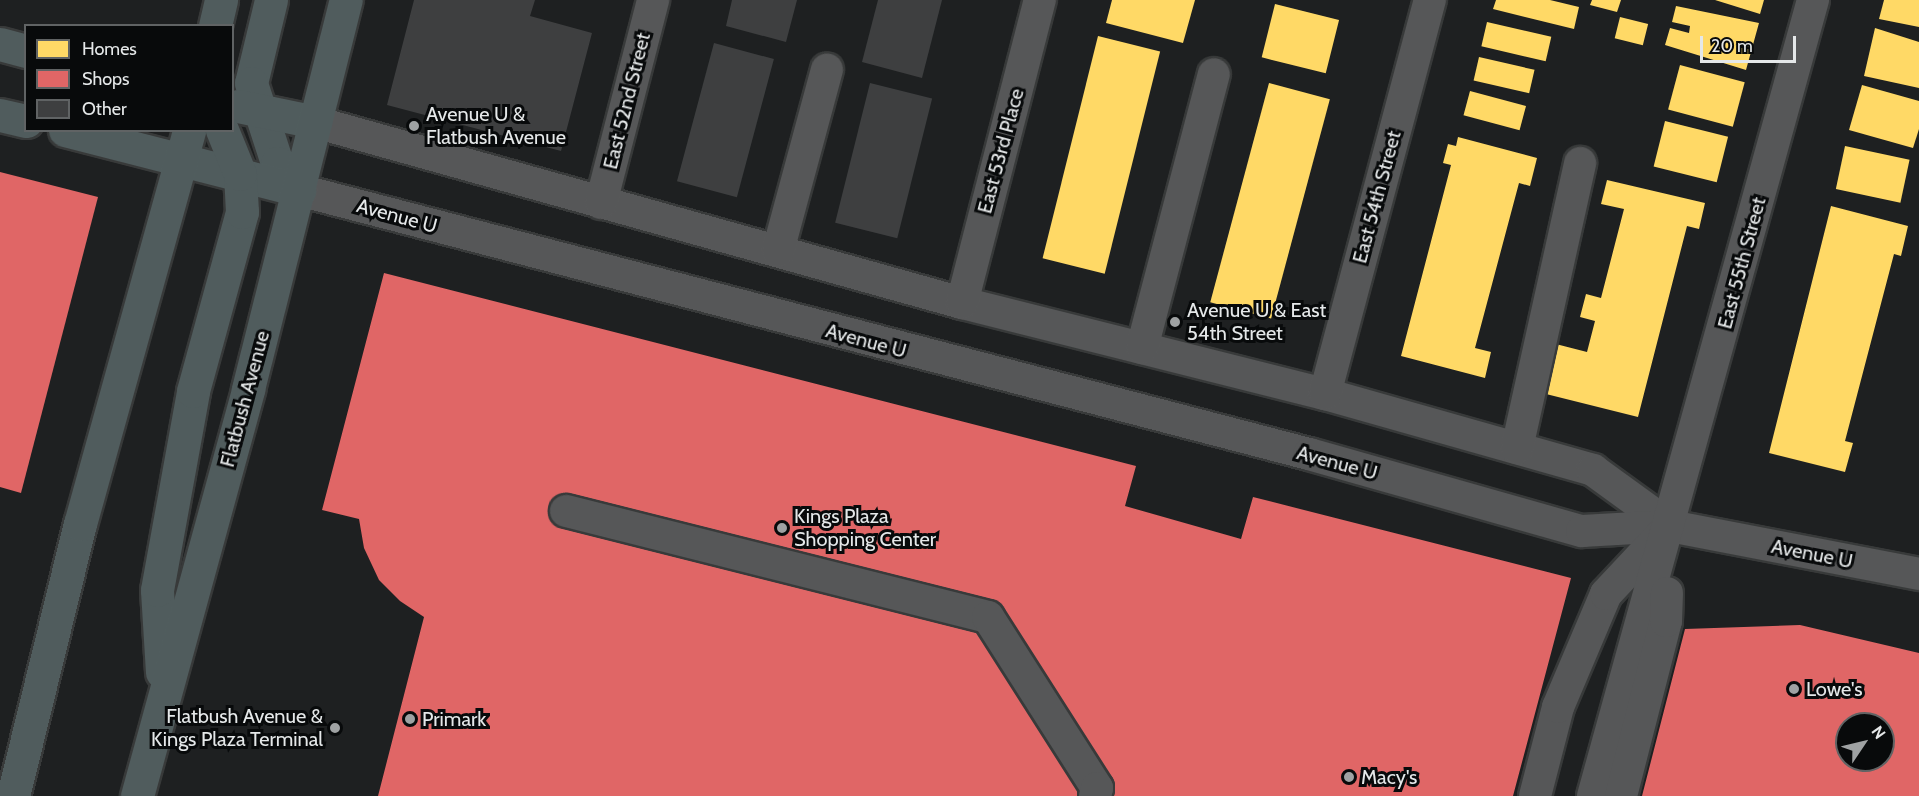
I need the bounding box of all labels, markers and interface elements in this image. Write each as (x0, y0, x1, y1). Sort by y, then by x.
legend (24, 24, 234, 132)
scale bar (1703, 24, 1799, 62)
street label: East 52nd Street (598, 30, 656, 172)
text: 20 m (1711, 35, 1753, 57)
text: Homes (82, 38, 137, 60)
text: Shops (82, 68, 130, 90)
street label: East 53rd Place (973, 86, 1029, 216)
text: Other (82, 98, 127, 120)
place label: Avenue U & Flatbush Avenue (426, 102, 566, 149)
marker: Avenue U & Flatbush Avenue (407, 119, 421, 133)
street label: East 54th Street (1348, 128, 1406, 266)
street label: Avenue U (354, 194, 440, 238)
street label: East 55th Street (1713, 195, 1771, 331)
place label: Avenue U & East 54th Street (1187, 298, 1326, 345)
marker: Avenue U & East 54th Street (1168, 315, 1182, 329)
street label: Avenue U (823, 319, 909, 363)
street label: Flatbush Avenue (215, 328, 275, 470)
street label: Avenue U (1294, 441, 1380, 485)
place label: Kings Plaza Shopping Center (794, 504, 936, 551)
marker: Kings Plaza Shopping Center (775, 521, 789, 535)
street label: Avenue U (1769, 534, 1855, 574)
place label: Lowe's (1806, 677, 1863, 701)
marker: Lowe's (1787, 682, 1801, 696)
place label: Flatbush Avenue & Kings Plaza Terminal (151, 704, 323, 751)
place label: Primark (422, 707, 486, 731)
marker: Primark (403, 712, 417, 726)
north arrow (1835, 712, 1895, 772)
marker: Flatbush Avenue & Kings Plaza Terminal (328, 721, 342, 735)
text: N (1867, 722, 1890, 743)
place label: Macy's (1361, 765, 1417, 789)
marker: Macy's (1342, 770, 1356, 784)

